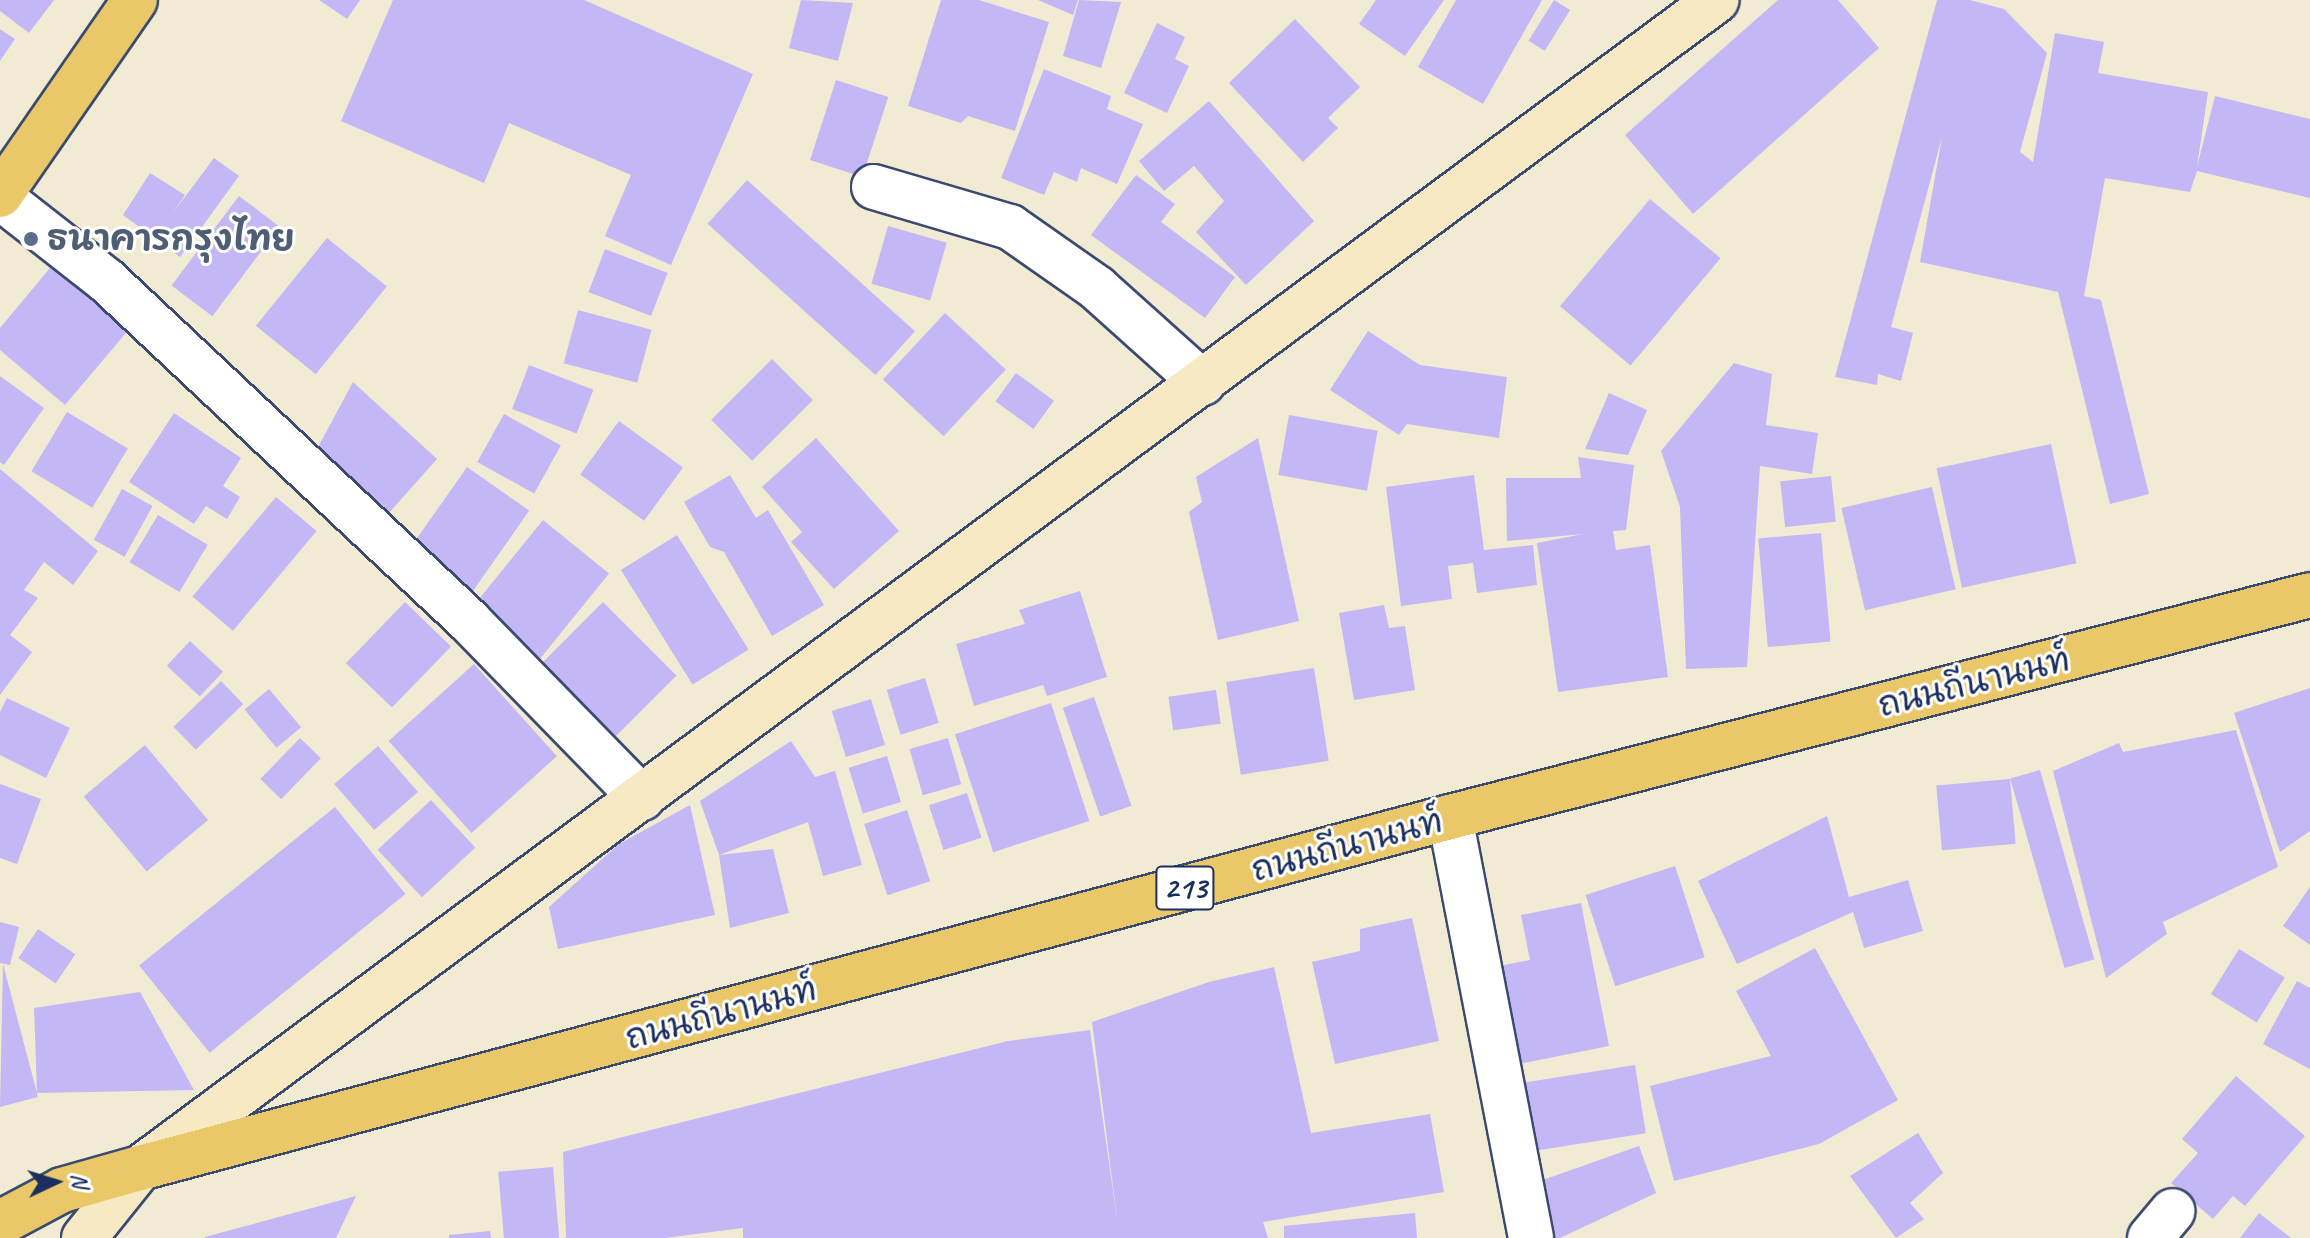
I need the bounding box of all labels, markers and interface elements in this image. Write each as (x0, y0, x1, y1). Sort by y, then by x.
place label: ธนาคารกรุงไทย (47, 219, 295, 259)
marker: ธนาคารกรุงไทย (22, 230, 40, 248)
street label: ถนนถีนานนท์ (1874, 638, 2074, 726)
street label: ถนนถีนานนท์ (1247, 800, 1447, 890)
road number: 213 (1155, 860, 1215, 916)
street label: ถนนถีนานนท์ (621, 968, 821, 1058)
north arrow (16, 1142, 96, 1222)
text: N (66, 1173, 94, 1188)

